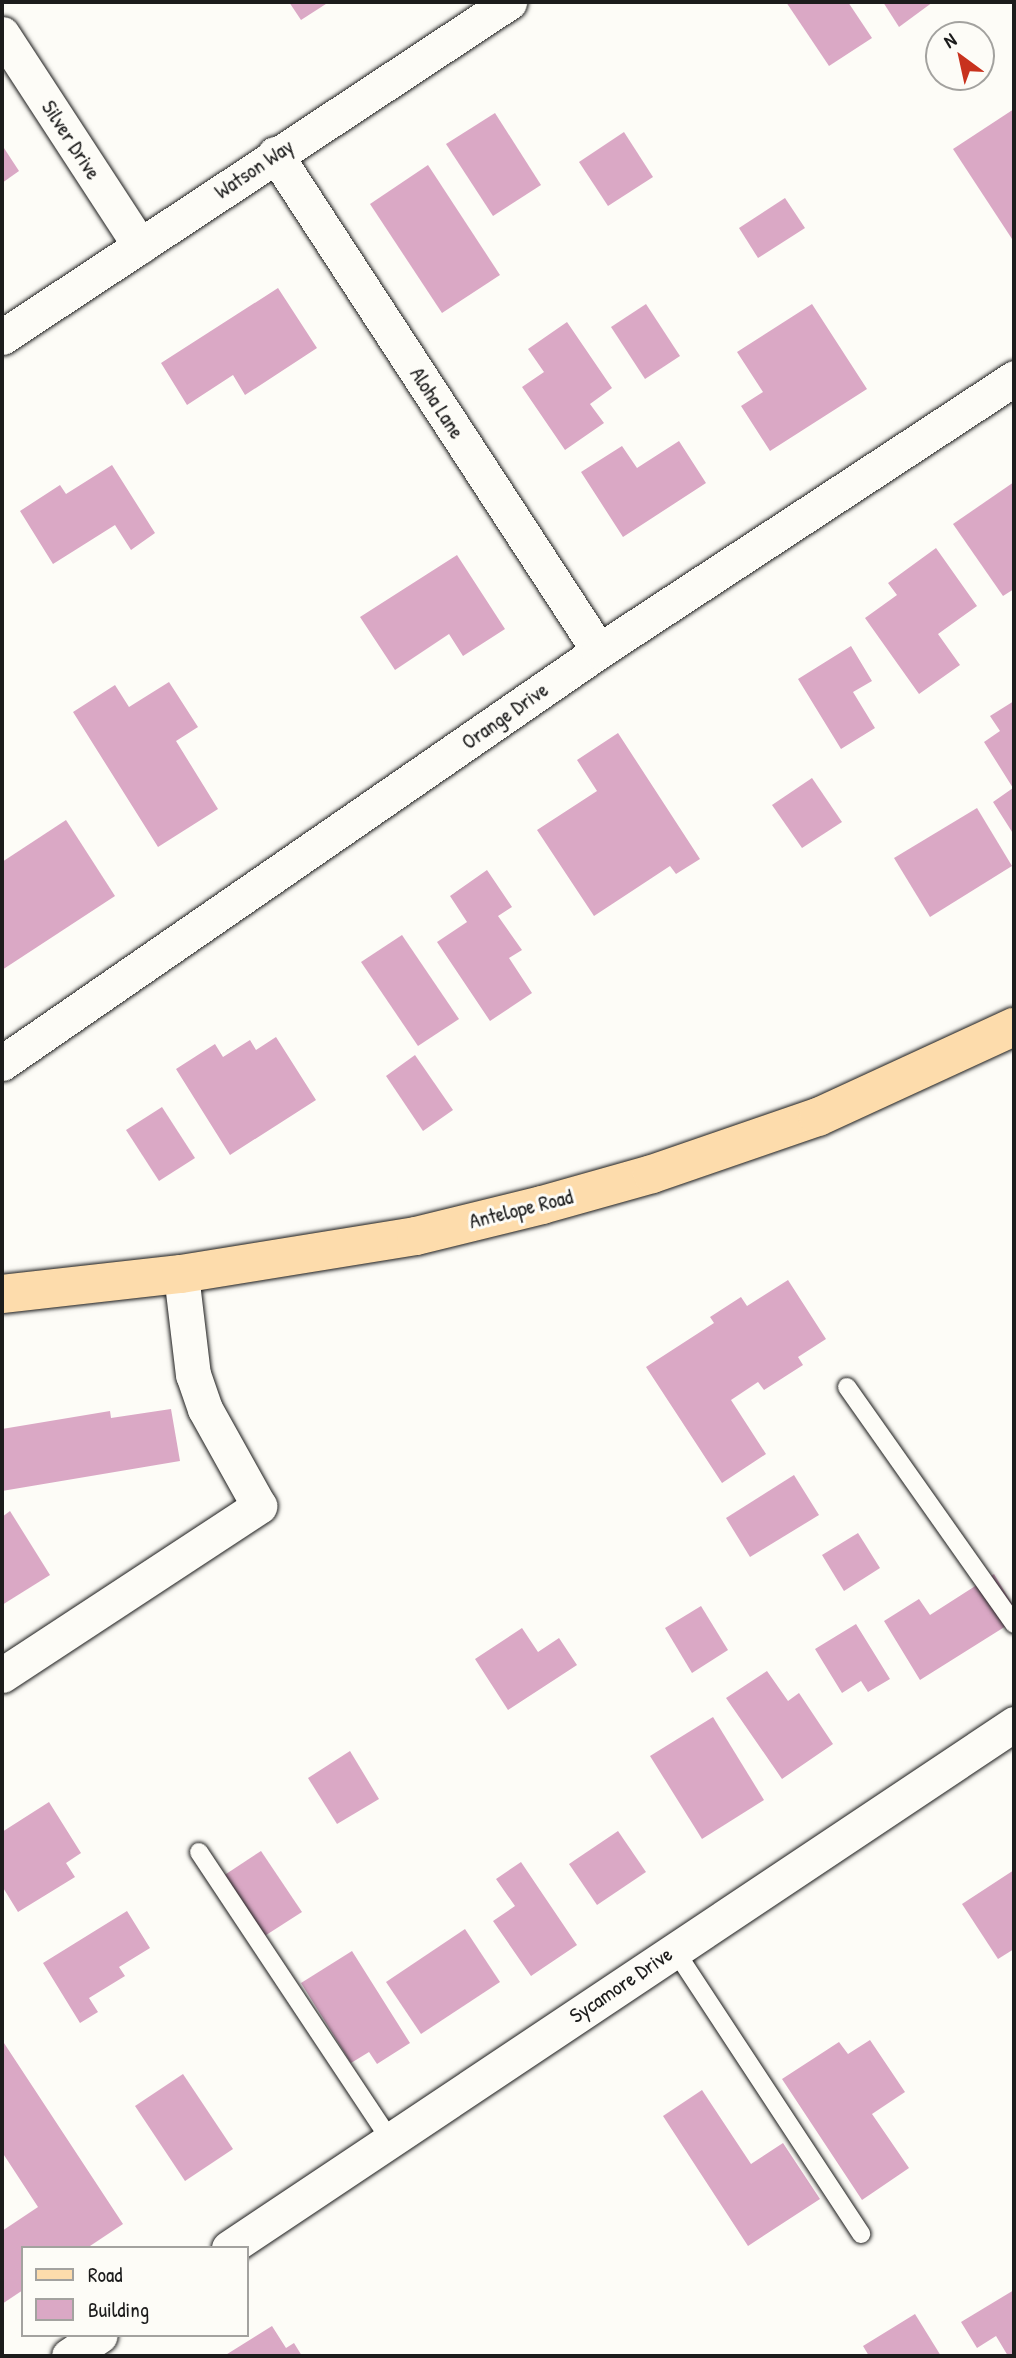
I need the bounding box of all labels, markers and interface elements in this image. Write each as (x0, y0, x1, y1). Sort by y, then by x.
north arrow (925, 21, 995, 91)
text: N (938, 26, 961, 54)
street label: Silver Drive (36, 96, 106, 184)
street label: Watson Way (210, 134, 298, 204)
street label: Aloha Lane (405, 363, 469, 443)
street label: Orange Drive (457, 677, 553, 755)
street label: Antelope Road (467, 1184, 575, 1234)
street label: Sycamore Drive (565, 1941, 677, 2029)
legend (21, 2246, 248, 2337)
text: Road (88, 2260, 122, 2289)
text: Building (88, 2295, 149, 2324)

